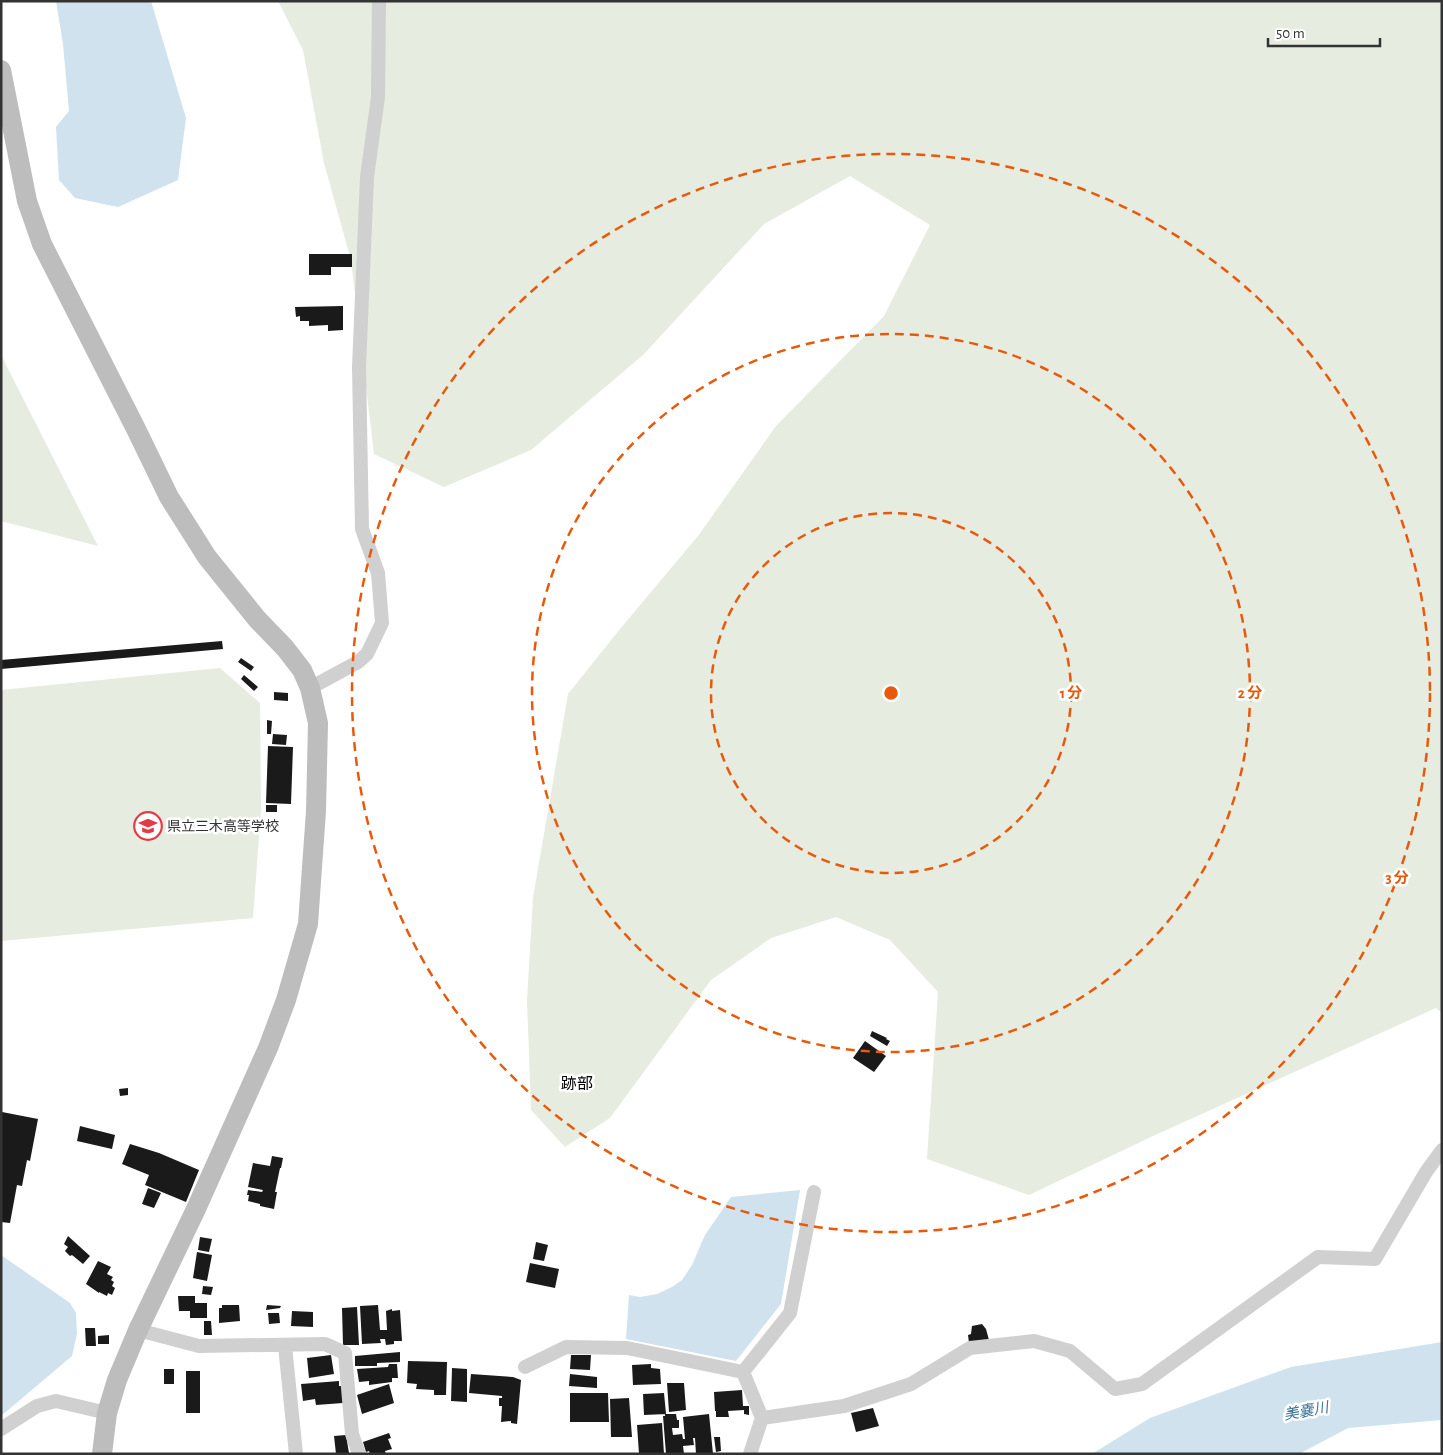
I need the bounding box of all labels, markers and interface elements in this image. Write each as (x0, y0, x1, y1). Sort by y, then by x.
scale bar (1268, 15, 1380, 47)
text: 50 m (1276, 26, 1305, 41)
centre of rings (882, 684, 900, 702)
text: 1 分 (1060, 685, 1082, 701)
text: 2 分 (1238, 685, 1262, 701)
school or university icon: 県立三木高等学校 (133, 811, 163, 841)
place label: 県立三木高等学校 (167, 818, 279, 834)
text: 3 分 (1385, 870, 1409, 886)
district label: 跡部 (561, 1075, 593, 1092)
water label: 美嚢川 (1282, 1399, 1332, 1423)

